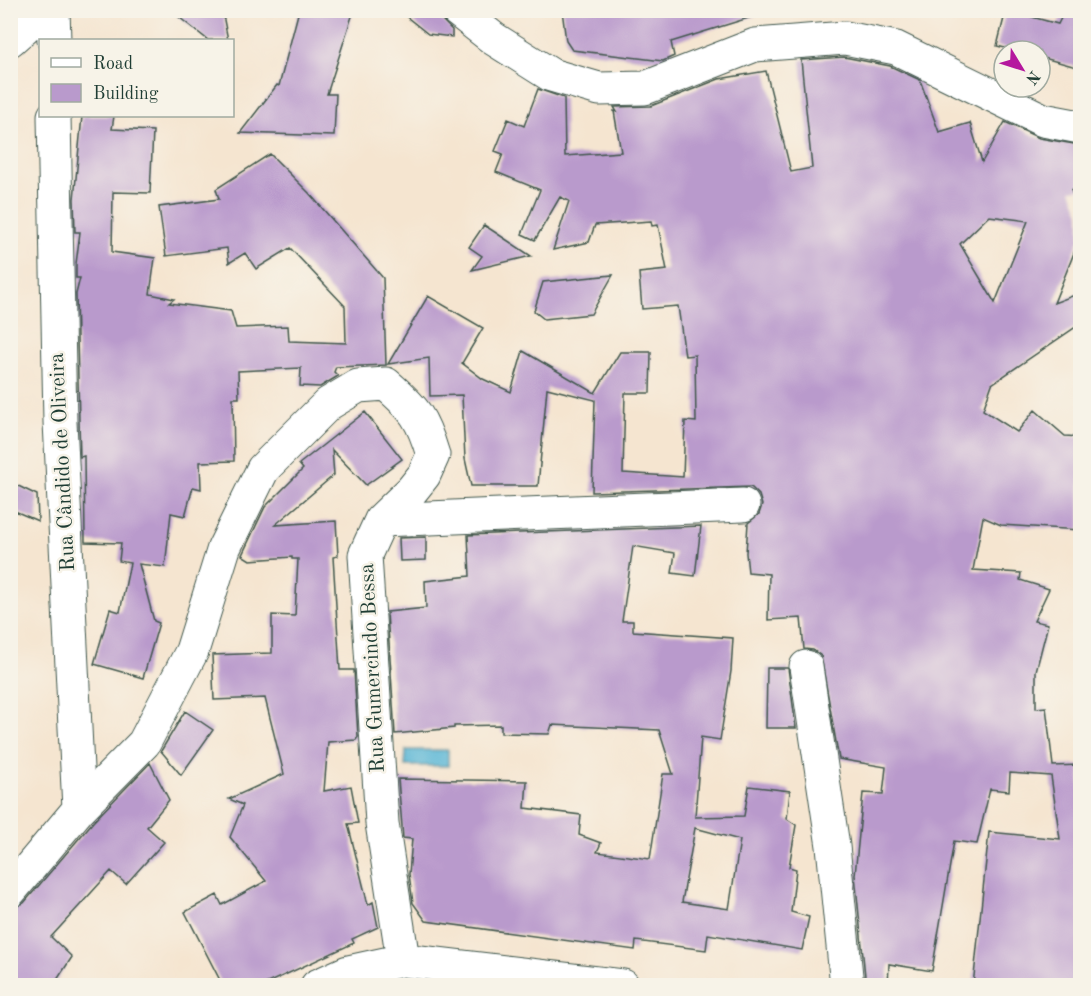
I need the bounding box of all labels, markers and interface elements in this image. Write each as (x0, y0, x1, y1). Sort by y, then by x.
legend (39, 39, 234, 117)
north arrow (992, 39, 1052, 99)
text: Road (93, 55, 133, 73)
text: N (1022, 67, 1042, 87)
text: Building (93, 85, 159, 103)
street label: Rua Cândido de Oliveira (47, 352, 79, 572)
street label: Rua Gumercindo Bessa (357, 563, 389, 773)

